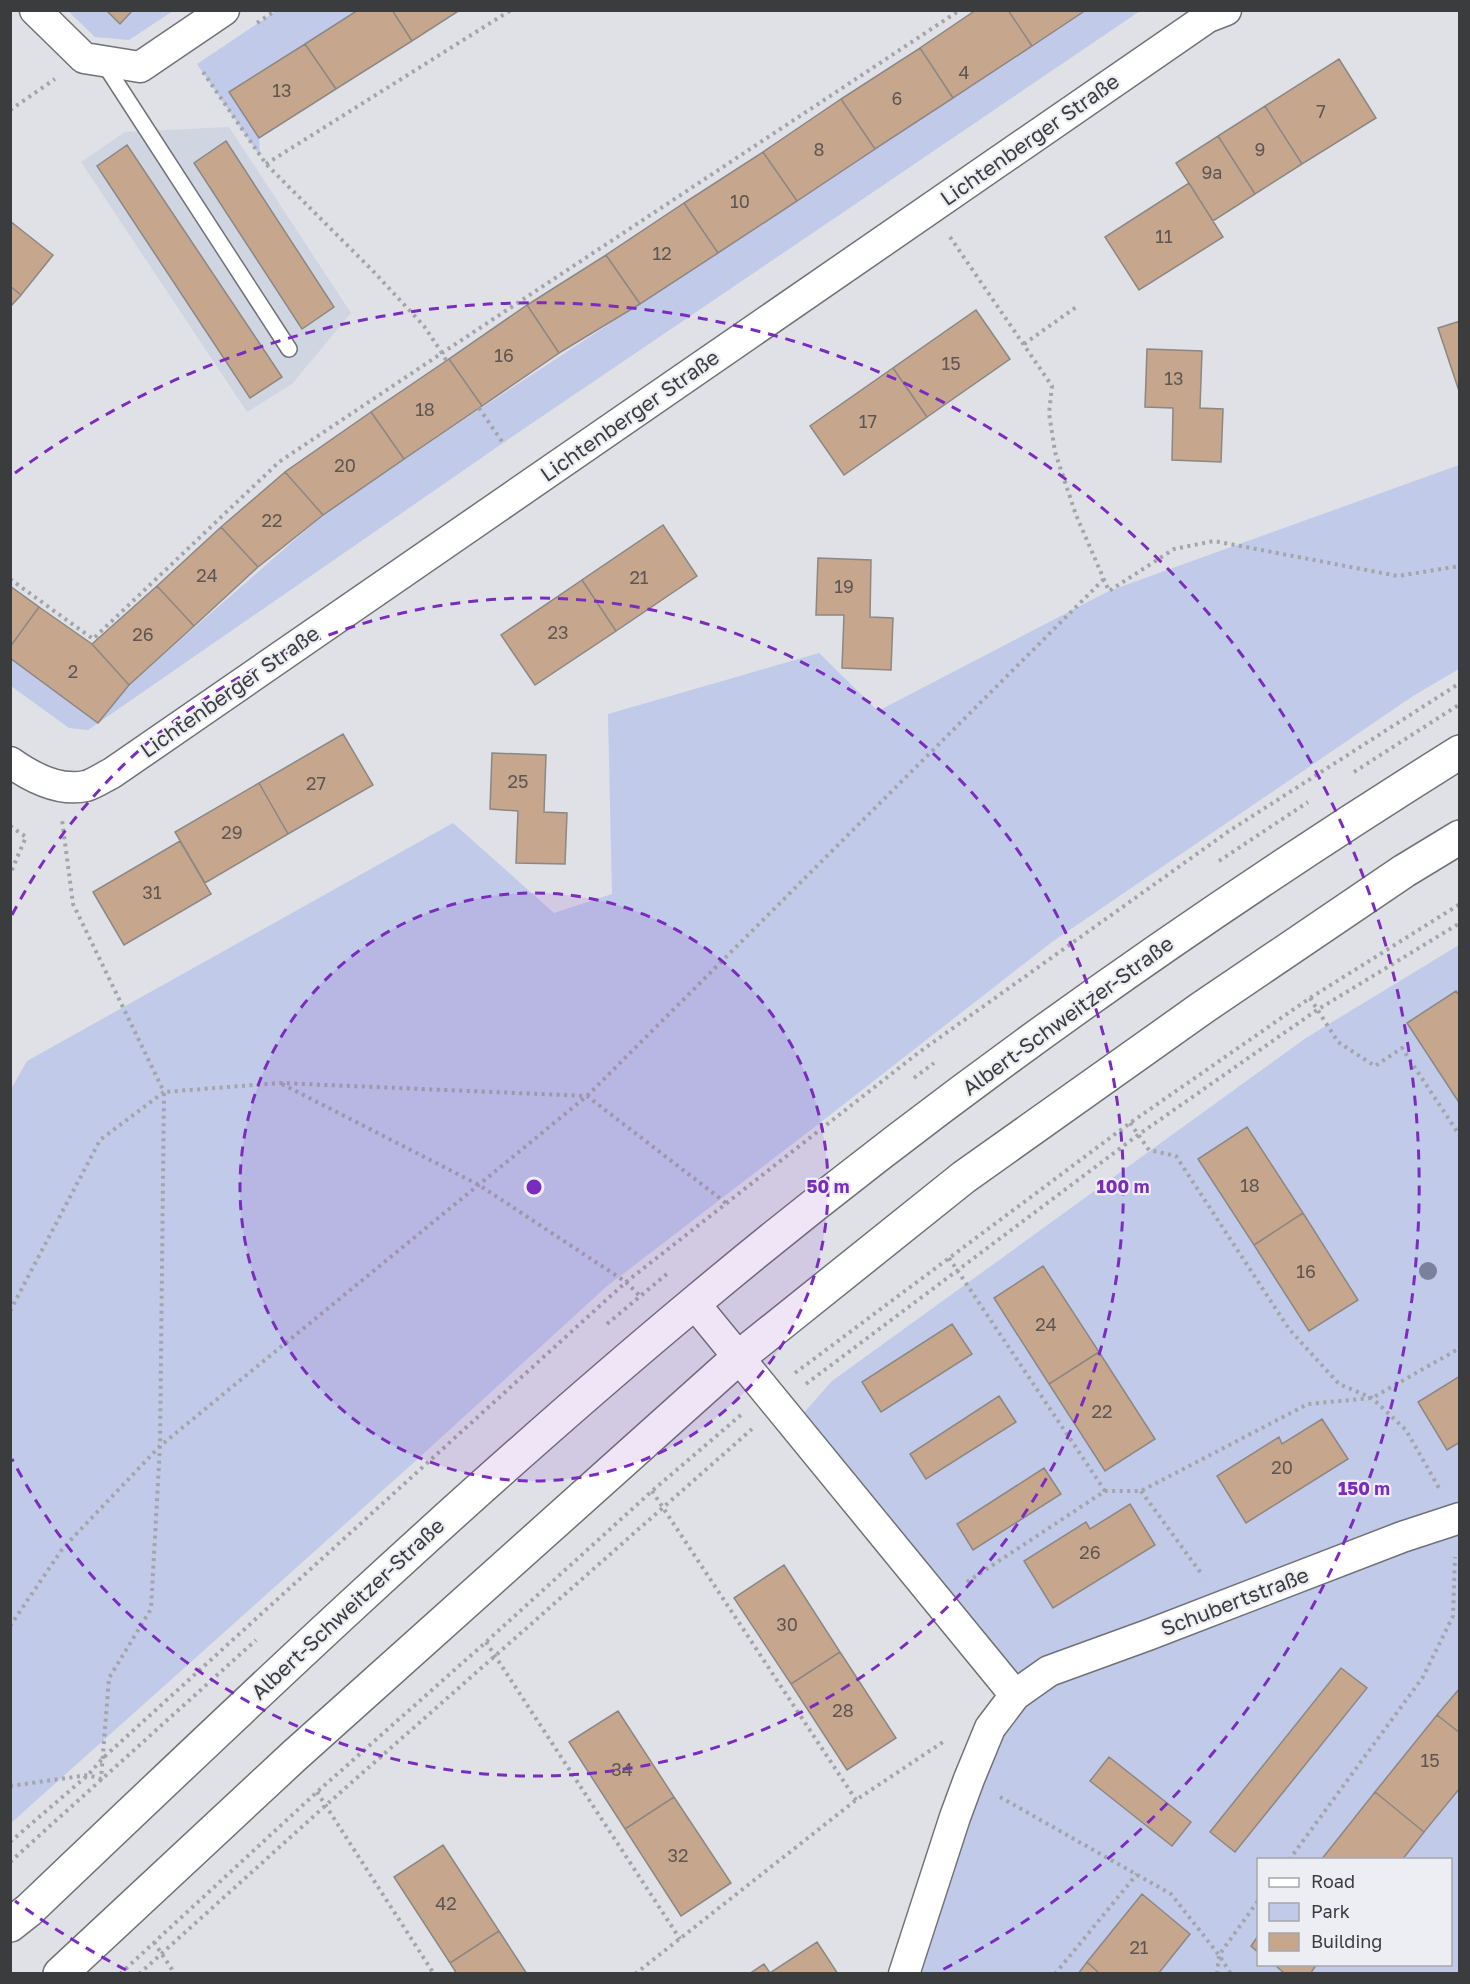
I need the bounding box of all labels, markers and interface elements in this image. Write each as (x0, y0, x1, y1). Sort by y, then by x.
house number: 4 (959, 61, 970, 83)
street label: Lichtenberger Straße (935, 68, 1124, 211)
house number: 13 (272, 79, 292, 101)
house number: 6 (892, 87, 902, 109)
house number: 7 (1316, 100, 1326, 122)
house number: 8 (814, 138, 824, 160)
house number: 9 (1255, 138, 1265, 160)
house number: 9a (1201, 161, 1223, 183)
house number: 10 (730, 190, 750, 212)
house number: 11 (1155, 225, 1173, 247)
house number: 12 (652, 242, 672, 264)
house number: 16 (494, 344, 514, 366)
street label: Lichtenberger Straße (535, 344, 724, 487)
house number: 15 (941, 352, 961, 374)
house number: 13 (1164, 367, 1184, 389)
house number: 18 (415, 398, 435, 420)
house number: 17 (859, 410, 877, 432)
house number: 20 (334, 454, 356, 476)
house number: 22 (262, 509, 282, 531)
house number: 24 (196, 564, 218, 586)
house number: 21 (629, 566, 649, 588)
house number: 19 (834, 575, 854, 597)
street label: Lichtenberger Straße (135, 620, 324, 763)
house number: 23 (548, 621, 568, 643)
house number: 26 (132, 623, 154, 645)
house number: 2 (68, 660, 78, 682)
house number: 25 (508, 770, 528, 792)
house number: 27 (306, 772, 326, 794)
house number: 29 (221, 821, 243, 843)
house number: 31 (142, 881, 162, 903)
street label: Albert-Schweitzer-Straße (957, 930, 1178, 1100)
house number: 18 (1240, 1174, 1260, 1196)
text: 50 m (807, 1175, 849, 1197)
text: 100 m (1097, 1175, 1149, 1197)
centre of rings (524, 1177, 544, 1197)
house number: 16 (1296, 1260, 1316, 1282)
house number: 24 (1035, 1313, 1057, 1335)
house number: 22 (1092, 1400, 1112, 1422)
house number: 20 (1271, 1456, 1293, 1478)
text: 150 m (1338, 1477, 1390, 1499)
street label: Albert-Schweitzer-Straße (245, 1512, 449, 1705)
house number: 26 (1079, 1541, 1101, 1563)
street label: Schubertstraße (1157, 1561, 1312, 1641)
house number: 30 (776, 1613, 798, 1635)
house number: 28 (832, 1699, 854, 1721)
house number: 15 (1420, 1749, 1440, 1771)
house number: 34 (611, 1758, 633, 1780)
house number: 32 (668, 1844, 688, 1866)
legend (1257, 1858, 1452, 1966)
text: Road (1311, 1870, 1355, 1892)
house number: 42 (435, 1892, 457, 1914)
text: Park (1311, 1900, 1350, 1922)
text: Building (1311, 1930, 1382, 1952)
house number: 21 (1129, 1936, 1149, 1958)

